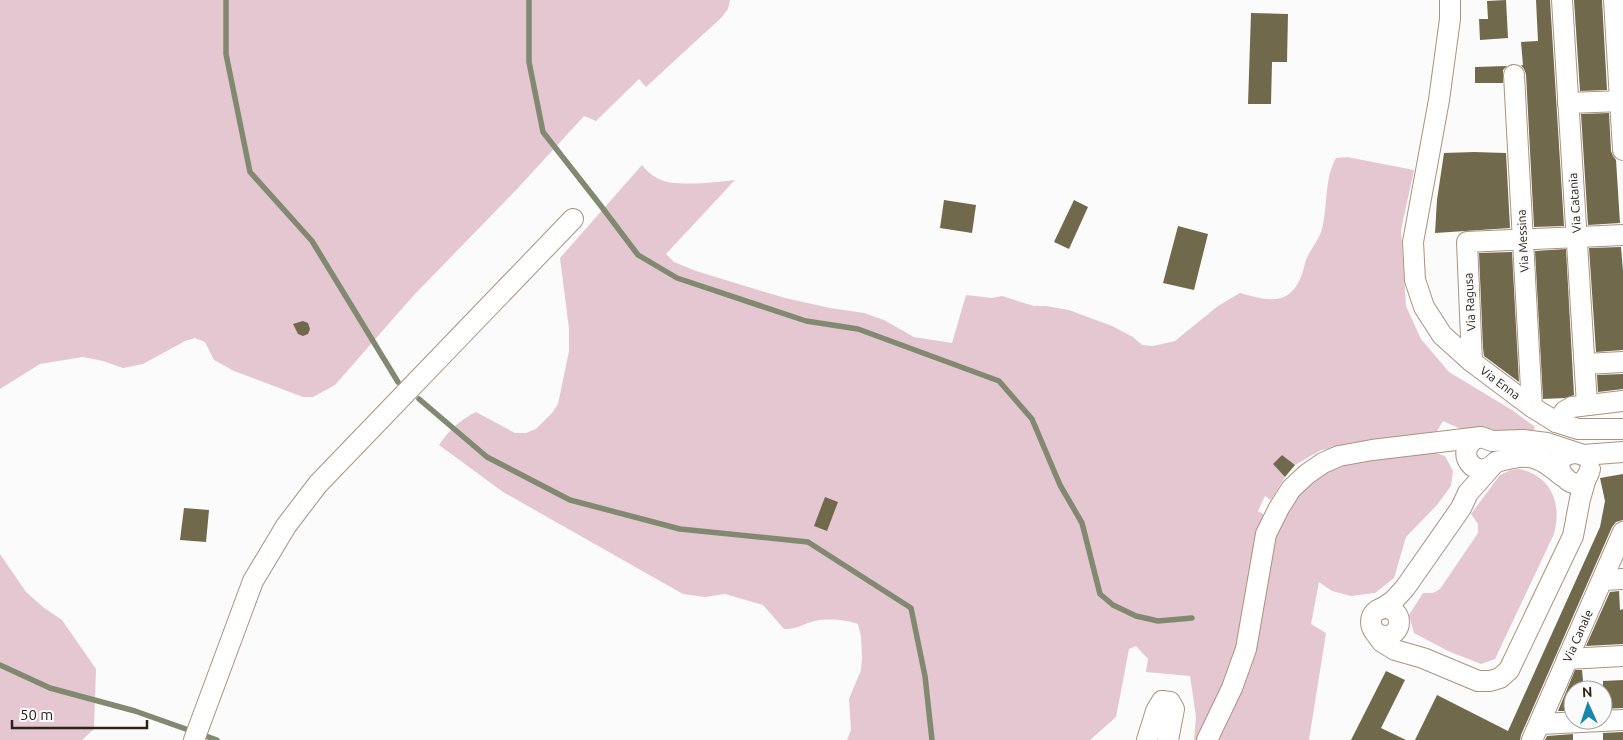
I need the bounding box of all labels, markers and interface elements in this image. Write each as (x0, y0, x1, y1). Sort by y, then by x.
street label: Via Catania (1566, 173, 1583, 234)
street label: Via Messina (1514, 209, 1531, 273)
street label: Via Ragusa (1461, 272, 1478, 332)
street label: Via Enna (1478, 363, 1523, 402)
street label: Via Canale (1560, 607, 1595, 664)
north arrow (1563, 680, 1613, 730)
text: N (1582, 684, 1593, 700)
scale bar (12, 698, 148, 730)
text: 50 m (20, 706, 53, 723)

